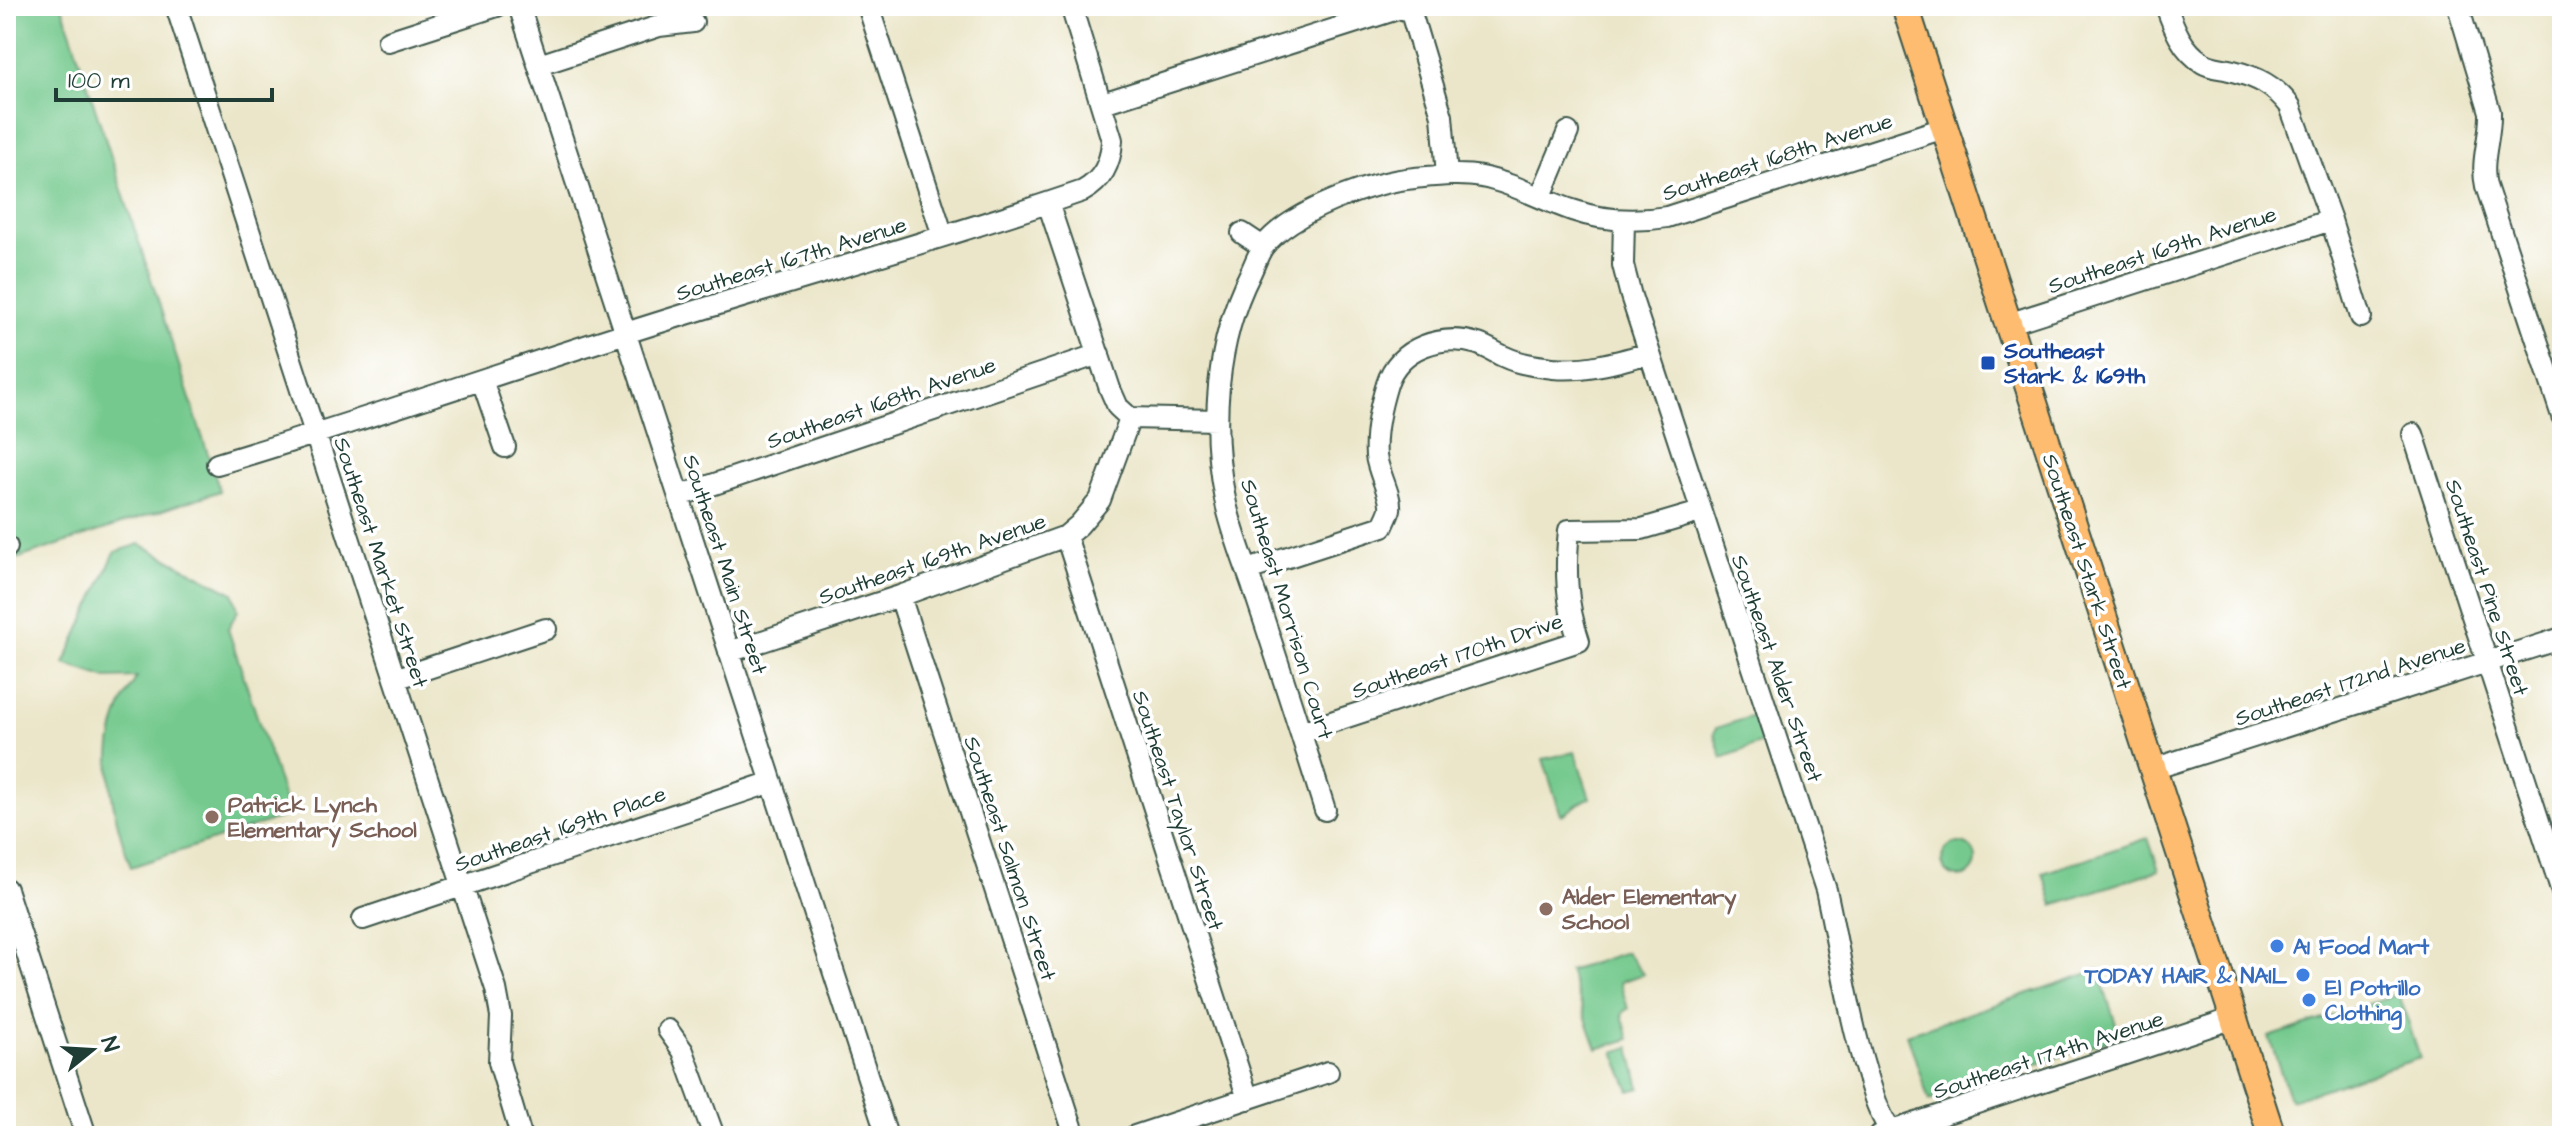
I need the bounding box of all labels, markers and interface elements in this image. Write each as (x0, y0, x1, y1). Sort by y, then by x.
scale bar (56, 52, 272, 102)
text: 100 m (68, 64, 130, 98)
street label: Southeast 168th Avenue (1658, 106, 1897, 209)
street label: Southeast 169th Avenue (2044, 199, 2281, 302)
street label: Southeast 167th Avenue (672, 210, 911, 309)
place label: Southeast Stark & 169th (2003, 336, 2146, 392)
street label: Southeast 168th Avenue (763, 350, 1000, 457)
marker: Southeast Stark & 169th (1979, 354, 1997, 372)
street label: Southeast Market Street (325, 433, 436, 692)
street label: Southeast Main Street (674, 450, 775, 679)
street label: Southeast Stark Street (2034, 450, 2139, 693)
street label: Southeast Morrison Court (1232, 475, 1341, 744)
street label: Southeast Pine Street (2437, 475, 2536, 700)
street label: Southeast 169th Avenue (815, 506, 1050, 613)
street label: Southeast Alder Street (1723, 551, 1830, 787)
street label: Southeast 170th Drive (1348, 606, 1567, 707)
street label: Southeast 172nd Avenue (2231, 630, 2470, 734)
street label: Southeast Taylor Street (1123, 686, 1231, 935)
street label: Southeast Salmon Street (955, 732, 1064, 985)
street label: Southeast 169th Place (451, 779, 670, 880)
place label: Patrick Lynch Elementary School (228, 790, 417, 848)
marker: Patrick Lynch Elementary School (203, 808, 221, 826)
place label: Alder Elementary School (1561, 882, 1737, 938)
marker: Alder Elementary School (1537, 900, 1555, 918)
place label: A1 Food Mart (2293, 932, 2430, 963)
marker: A1 Food Mart (2268, 937, 2286, 955)
place label: TODAY HAIR & NAIL (2083, 961, 2288, 992)
marker: TODAY HAIR & NAIL (2294, 966, 2312, 984)
place label: El Potrillo Clothing (2325, 973, 2421, 1030)
marker: El Potrillo Clothing (2300, 991, 2318, 1009)
street label: Southeast 174th Avenue (1929, 1003, 2168, 1107)
north arrow (52, 1010, 132, 1090)
text: N (93, 1033, 127, 1056)

